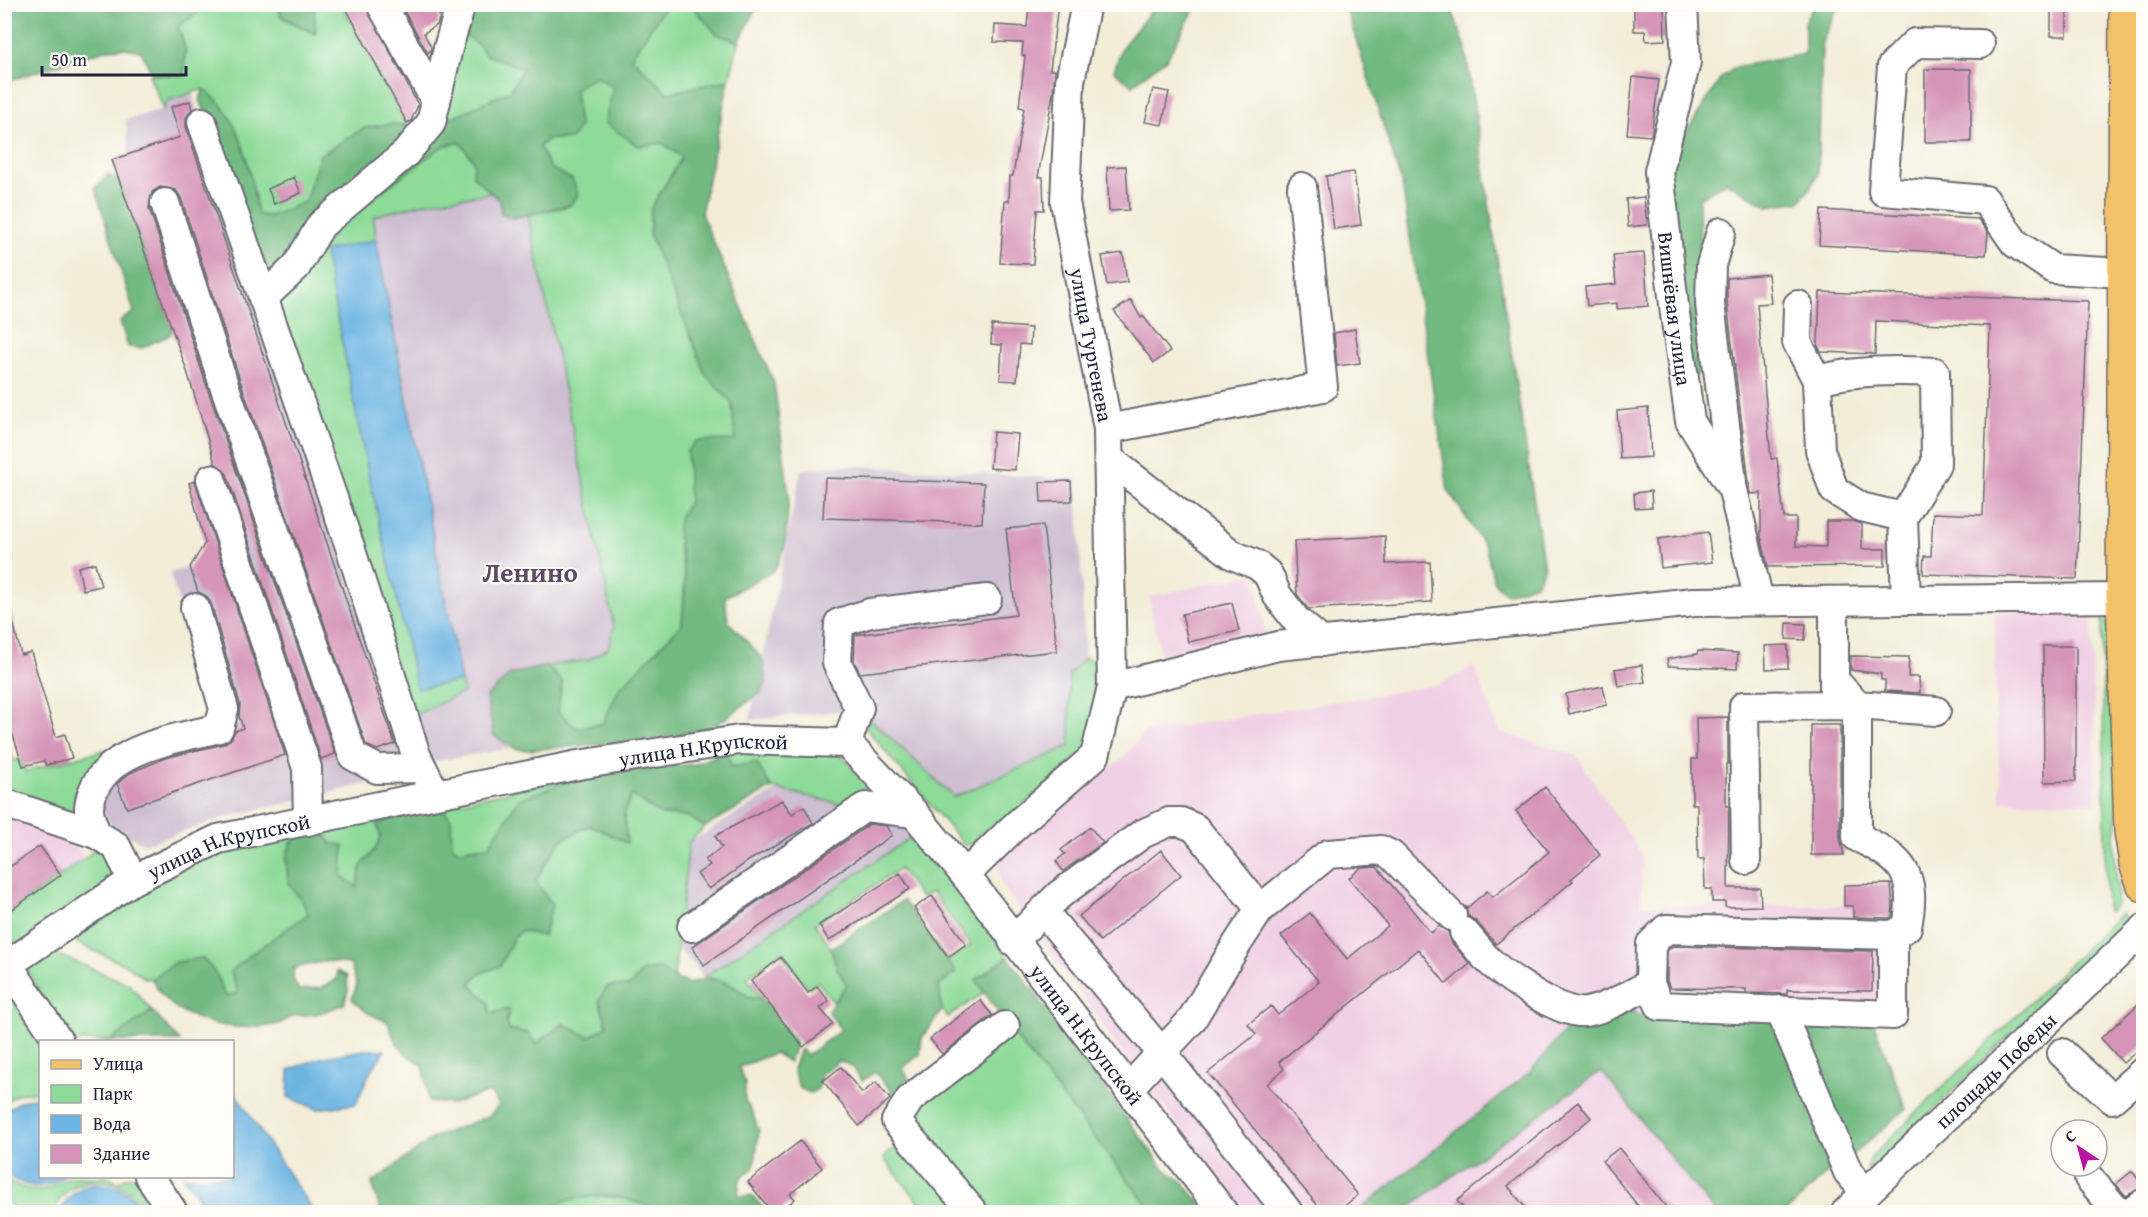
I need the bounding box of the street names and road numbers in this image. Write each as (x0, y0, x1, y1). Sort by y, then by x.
street label: Вишнёвая улица (1650, 230, 1700, 387)
street label: улица Тургенева (1062, 264, 1122, 424)
street label: улица Н.Крупской (615, 724, 789, 774)
street label: улица Н.Крупской (141, 805, 313, 887)
street label: улица Н.Крупской (1022, 956, 1151, 1111)
street label: площадь Победы (1928, 1005, 2063, 1136)

